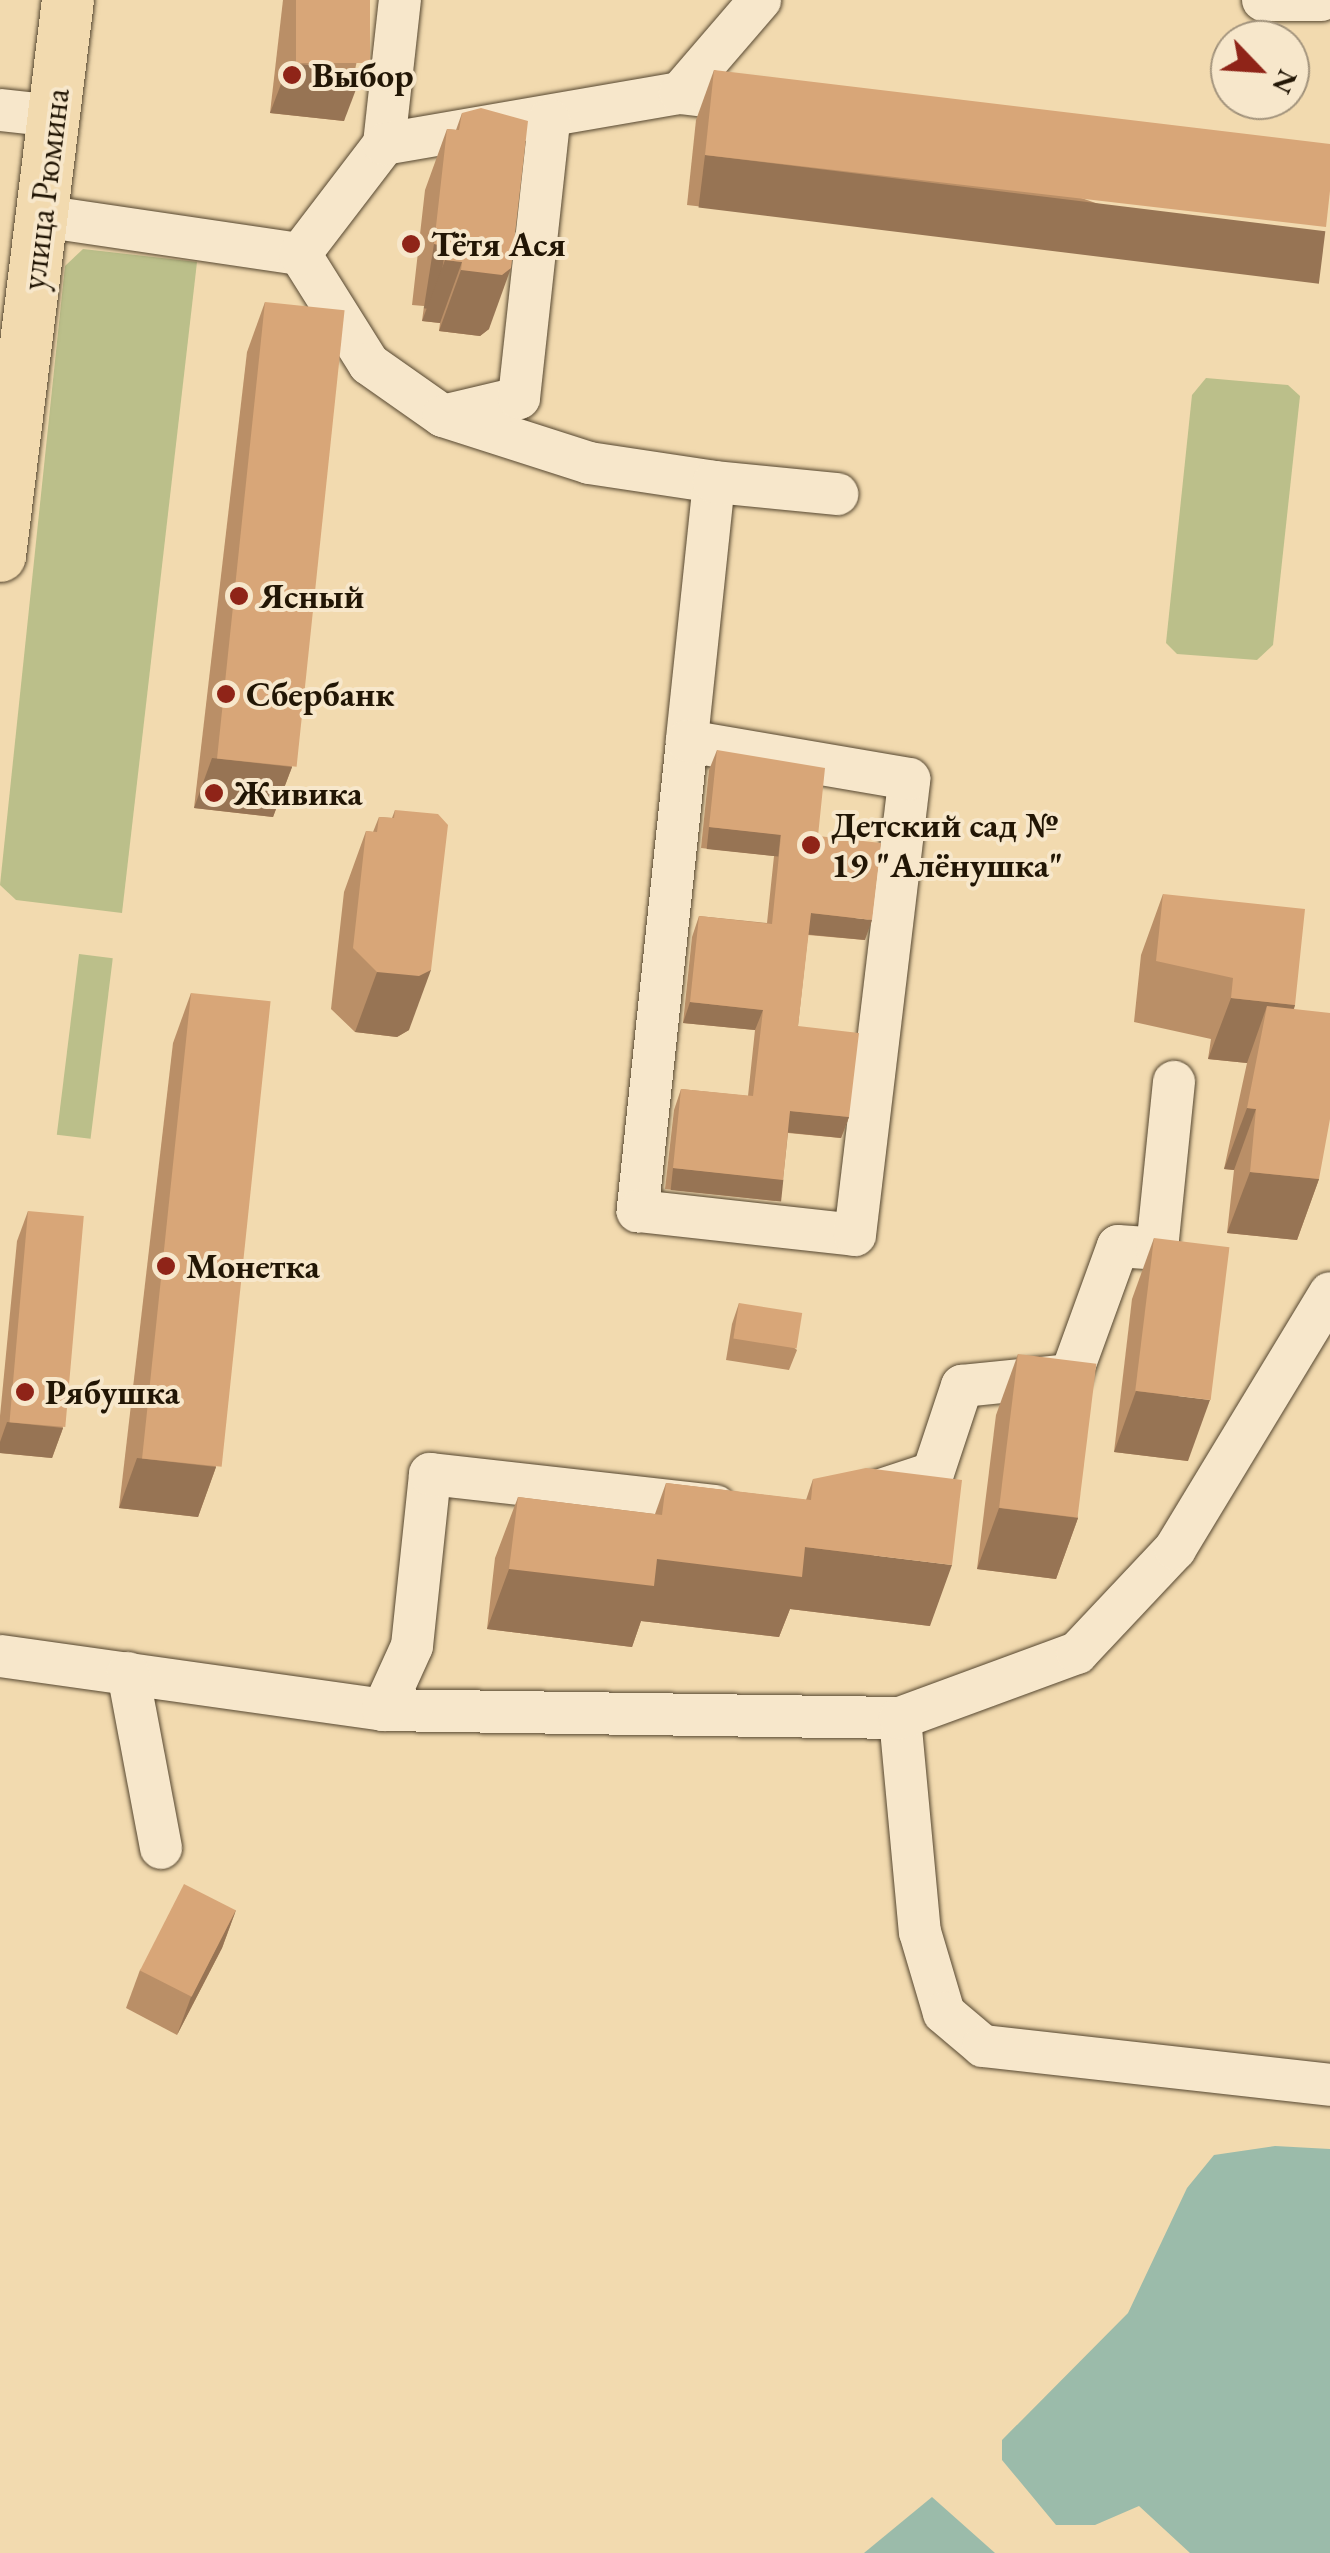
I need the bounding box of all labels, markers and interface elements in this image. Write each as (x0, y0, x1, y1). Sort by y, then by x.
north arrow (1210, 20, 1310, 120)
place label: Выбор (312, 54, 413, 96)
marker: Выбор (281, 64, 303, 86)
text: N (1264, 64, 1306, 100)
street label: улица Рюмина (12, 86, 78, 292)
place label: Тётя Ася (431, 223, 566, 265)
marker: Тётя Ася (400, 233, 422, 255)
place label: Ясный (259, 575, 364, 617)
marker: Ясный (228, 585, 250, 607)
place label: Сбербанк (246, 673, 395, 715)
marker: Сбербанк (215, 683, 237, 705)
place label: Живика (234, 772, 363, 814)
marker: Живика (203, 782, 225, 804)
place label: Детский сад № 19 "Алёнушка" (831, 804, 1063, 886)
marker: Детский сад № 19 "Алёнушка" (800, 834, 822, 856)
place label: Монетка (186, 1245, 320, 1287)
marker: Монетка (155, 1255, 177, 1277)
place label: Рябушка (45, 1371, 180, 1413)
marker: Рябушка (14, 1381, 36, 1403)

